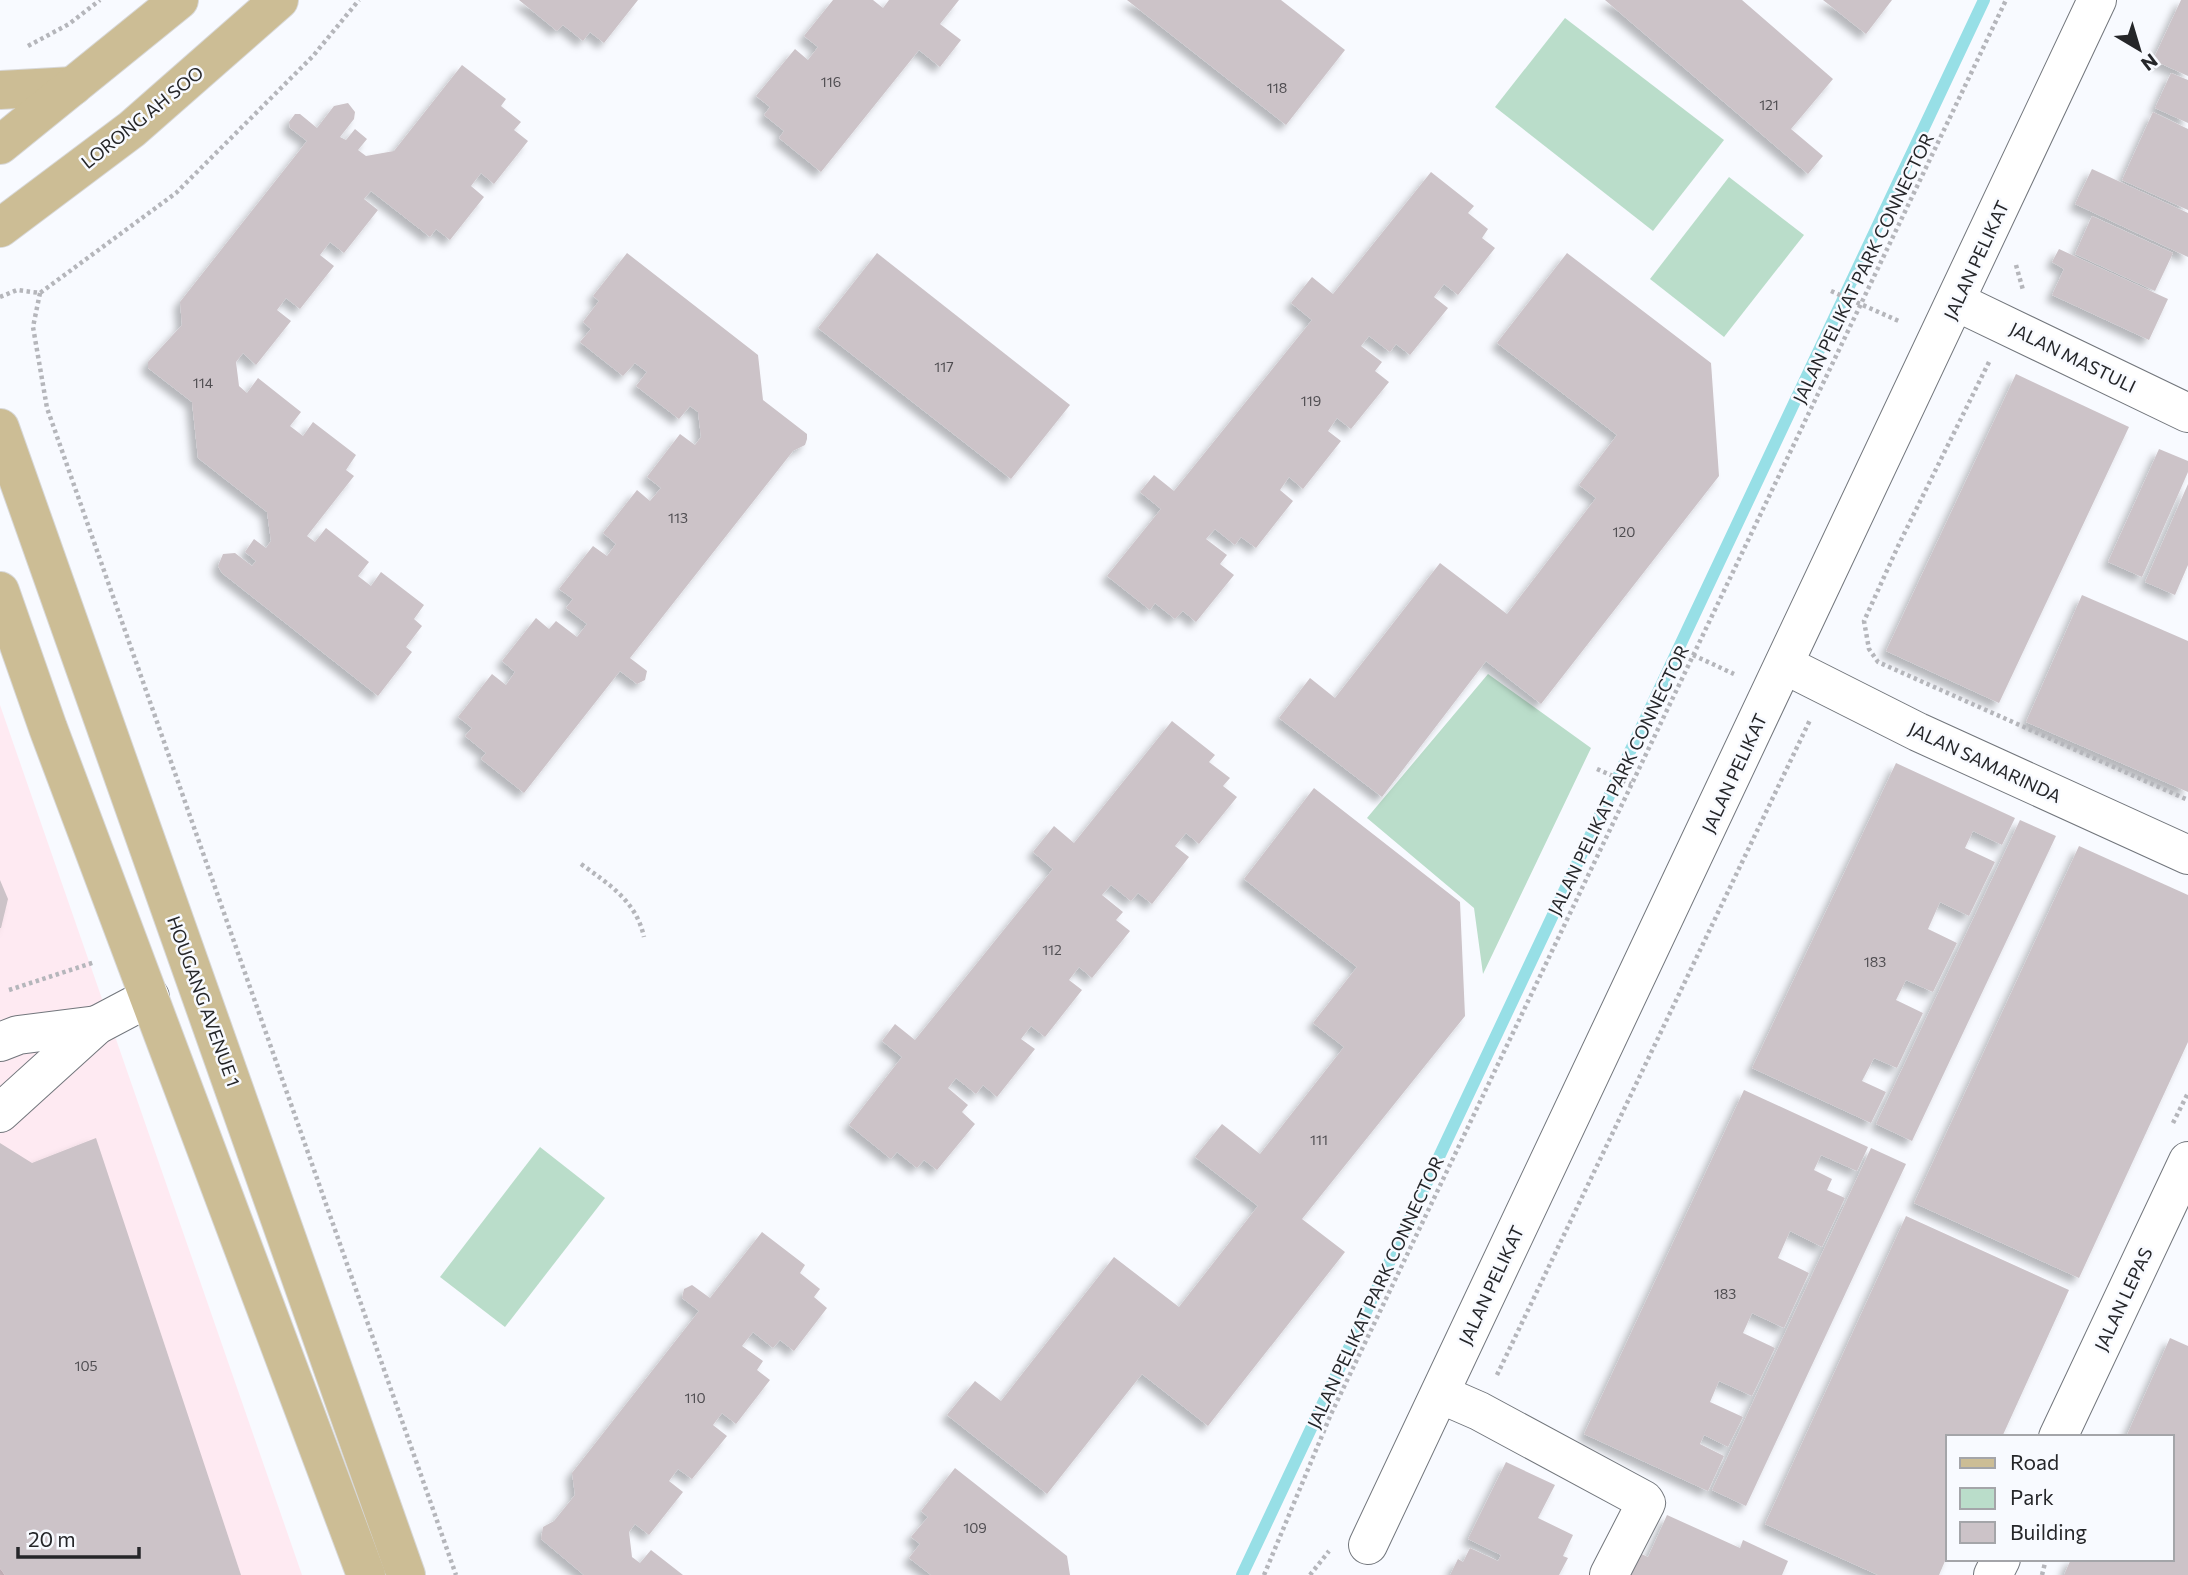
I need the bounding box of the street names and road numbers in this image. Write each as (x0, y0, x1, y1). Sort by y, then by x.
street label: LORONG AH SOO (77, 61, 207, 173)
street label: JALAN PELIKAT PARK CONNECTOR (1788, 129, 1938, 407)
street label: JALAN PELIKAT (1939, 197, 2013, 323)
street label: JALAN MASTULI (2006, 317, 2140, 397)
street label: JALAN PELIKAT PARK CONNECTOR (1543, 641, 1693, 919)
street label: JALAN PELIKAT (1697, 710, 1771, 836)
street label: JALAN SAMARINDA (1905, 717, 2065, 807)
street label: HOUGANG AVENUE 1 (163, 913, 245, 1089)
street label: JALAN PELIKAT PARK CONNECTOR (1302, 1152, 1448, 1432)
street label: JALAN PELIKAT (1454, 1222, 1528, 1348)
street label: JALAN LEPAS (2089, 1244, 2157, 1354)

